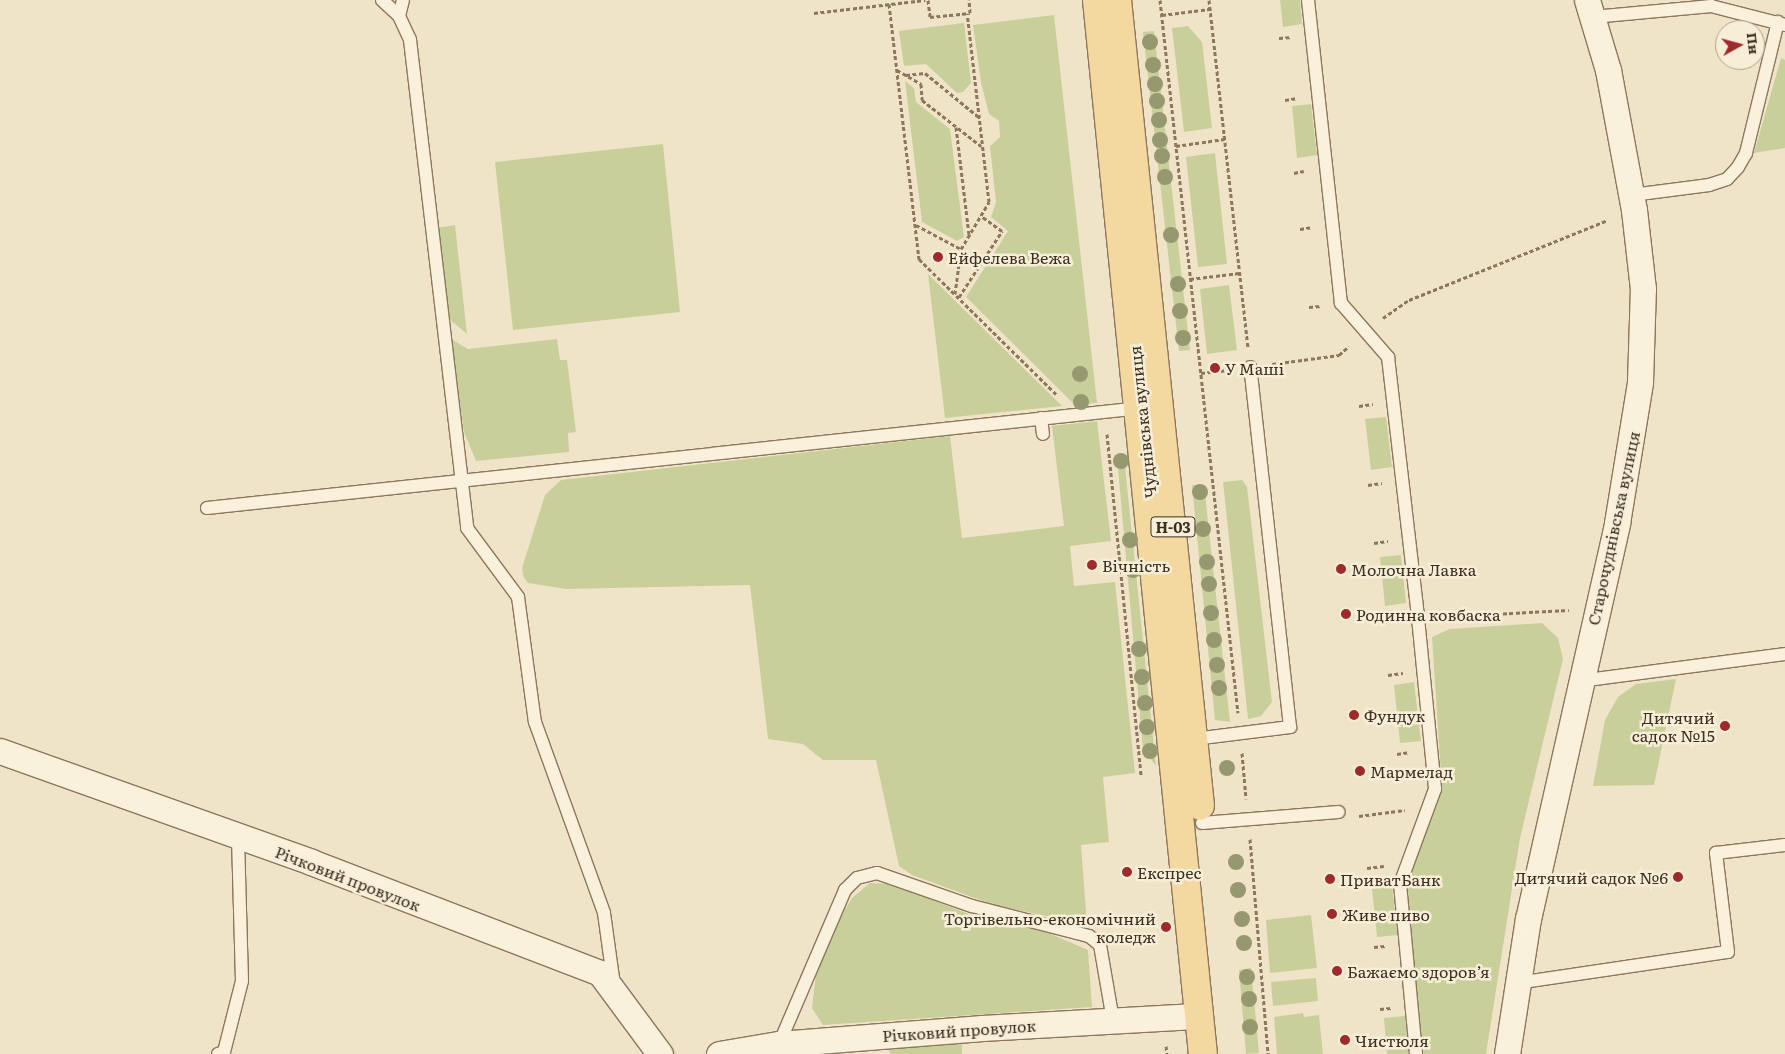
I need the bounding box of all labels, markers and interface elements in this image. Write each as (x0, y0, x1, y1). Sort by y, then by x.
north arrow (1715, 20, 1765, 70)
text: Пн (1743, 31, 1765, 55)
place label: Ейфелева Вежа (948, 247, 1071, 267)
marker: Ейфелева Вежа (932, 251, 944, 263)
street label: Чуднівська вулиця (1124, 345, 1160, 499)
place label: У Маші (1225, 358, 1284, 378)
marker: У Маші (1209, 362, 1221, 374)
street label: Старочуднівська вулиця (1583, 429, 1643, 627)
road number: Н-03 (1149, 514, 1197, 540)
place label: Вічність (1102, 555, 1170, 575)
marker: Вічність (1086, 559, 1098, 571)
place label: Молочна Лавка (1351, 559, 1476, 579)
marker: Молочна Лавка (1335, 563, 1347, 575)
place label: Родинна ковбаска (1356, 604, 1501, 624)
marker: Родинна ковбаска (1340, 608, 1352, 620)
place label: Фундук (1364, 705, 1425, 725)
place label: Дитячий садок №15 (1632, 707, 1715, 745)
marker: Фундук (1348, 709, 1360, 721)
marker: Дитячий садок №15 (1719, 720, 1731, 732)
place label: Мармелад (1370, 761, 1453, 781)
marker: Мармелад (1354, 765, 1366, 777)
street label: Річковий провулок (273, 841, 423, 915)
place label: Експрес (1137, 862, 1201, 882)
marker: Експрес (1121, 866, 1133, 878)
place label: Дитячий садок №6 (1515, 867, 1668, 887)
place label: ПриватБанк (1340, 869, 1441, 889)
marker: Дитячий садок №6 (1672, 871, 1684, 883)
marker: ПриватБанк (1324, 873, 1336, 885)
place label: Живе пиво (1342, 904, 1430, 924)
place label: Торгівельно-економічний коледж (943, 908, 1156, 946)
marker: Живе пиво (1326, 908, 1338, 920)
marker: Торгівельно-економічний коледж (1160, 921, 1172, 933)
place label: Бажаємо здоровʼя (1347, 961, 1490, 981)
marker: Бажаємо здоровʼя (1331, 965, 1343, 977)
street label: Річковий провулок (882, 1015, 1036, 1045)
place label: Чистюля (1355, 1030, 1429, 1050)
marker: Чистюля (1339, 1034, 1351, 1046)

